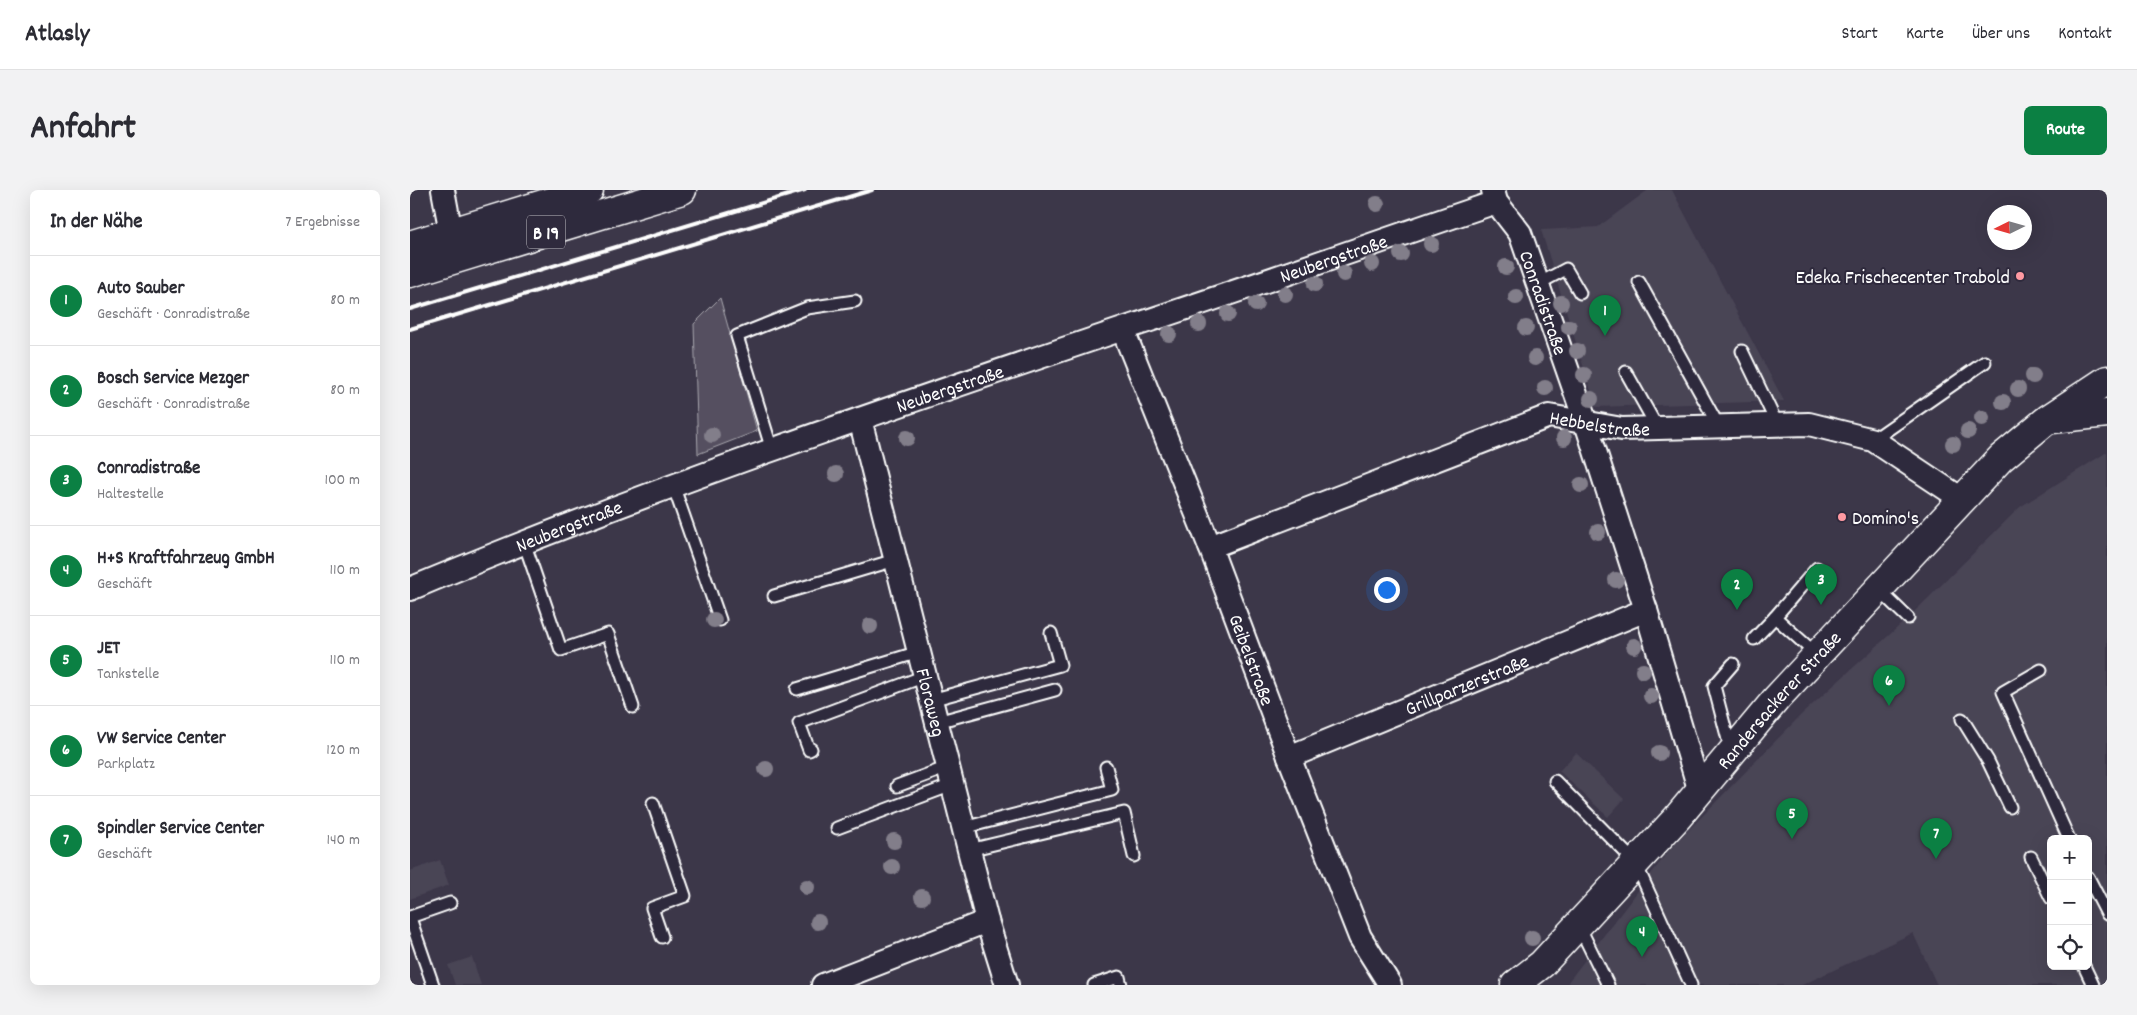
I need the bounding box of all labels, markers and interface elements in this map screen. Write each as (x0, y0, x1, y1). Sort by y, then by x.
text: Atlasly (25, 18, 89, 52)
text: Start (1842, 22, 1878, 47)
text: Karte (1906, 22, 1944, 47)
text: Über uns (1972, 22, 2030, 47)
text: Kontakt (2058, 22, 2112, 47)
text: Anfahrt (30, 105, 136, 155)
button: Route (2024, 106, 2107, 155)
north arrow (1987, 205, 2032, 250)
text: In der Nähe (50, 208, 142, 238)
text: 7 Ergebnisse (285, 211, 360, 234)
road number: B 19 (527, 216, 565, 248)
street label: Neubergstraße (1277, 229, 1392, 292)
street label: Conradistraße (1510, 247, 1572, 360)
place label: Edeka Frischecenter Trabold (1795, 265, 2010, 293)
marker: Edeka Frischecenter Trabold (2014, 270, 2026, 282)
text: Auto Sauber (97, 276, 185, 303)
text: 1 (64, 289, 68, 312)
text: 80 m (330, 289, 360, 312)
pin: 1 (1589, 295, 1621, 336)
text: Geschäft · Conradistraße (97, 303, 250, 326)
street label: Neubergstraße (893, 359, 1008, 422)
text: Bosch Service Mezger (97, 366, 249, 393)
text: 2 (63, 379, 70, 402)
text: 80 m (330, 379, 360, 402)
text: Geschäft · Conradistraße (97, 393, 250, 416)
street label: Hebbelstraße (1547, 405, 1651, 446)
text: Conradistraße (97, 456, 200, 483)
text: 3 (62, 469, 70, 492)
text: 100 m (324, 469, 360, 492)
text: Haltestelle (97, 483, 164, 506)
street label: Neubergstraße (513, 495, 627, 561)
place label: Domino's (1852, 506, 1919, 534)
marker: Domino's (1836, 511, 1848, 523)
text: H+S Kraftfahrzeug GmbH (97, 546, 275, 573)
text: 4 (63, 559, 69, 582)
text: 110 m (330, 559, 360, 582)
pin: 3 (1805, 564, 1837, 605)
pin: 2 (1721, 569, 1753, 610)
text: Geschäft (97, 573, 152, 596)
your location (1374, 577, 1400, 603)
street label: Geibelstraße (1220, 611, 1280, 710)
street label: Randersackerer Straße (1712, 626, 1850, 777)
text: JET (97, 636, 120, 663)
text: 5 (62, 649, 70, 672)
text: 110 m (330, 649, 360, 672)
street label: Grillparzerstraße (1402, 649, 1534, 725)
text: Tankstelle (97, 663, 159, 686)
pin: 6 (1873, 665, 1905, 706)
street label: Floraweg (907, 666, 951, 740)
text: VW Service Center (97, 726, 226, 753)
text: 6 (62, 739, 70, 762)
text: 120 m (326, 739, 360, 762)
text: Parkplatz (97, 753, 155, 776)
pin: 5 (1776, 798, 1808, 839)
text: Spindler Service Center (97, 816, 264, 843)
pin: 7 (1920, 818, 1952, 859)
text: 7 (63, 829, 69, 852)
text: 140 m (326, 829, 360, 852)
map controls (2047, 835, 2092, 970)
button: + (2047, 835, 2092, 880)
text: Geschäft (97, 843, 152, 866)
button: − (2047, 880, 2092, 925)
pin: 4 (1626, 916, 1658, 957)
button: locate (2047, 925, 2092, 970)

